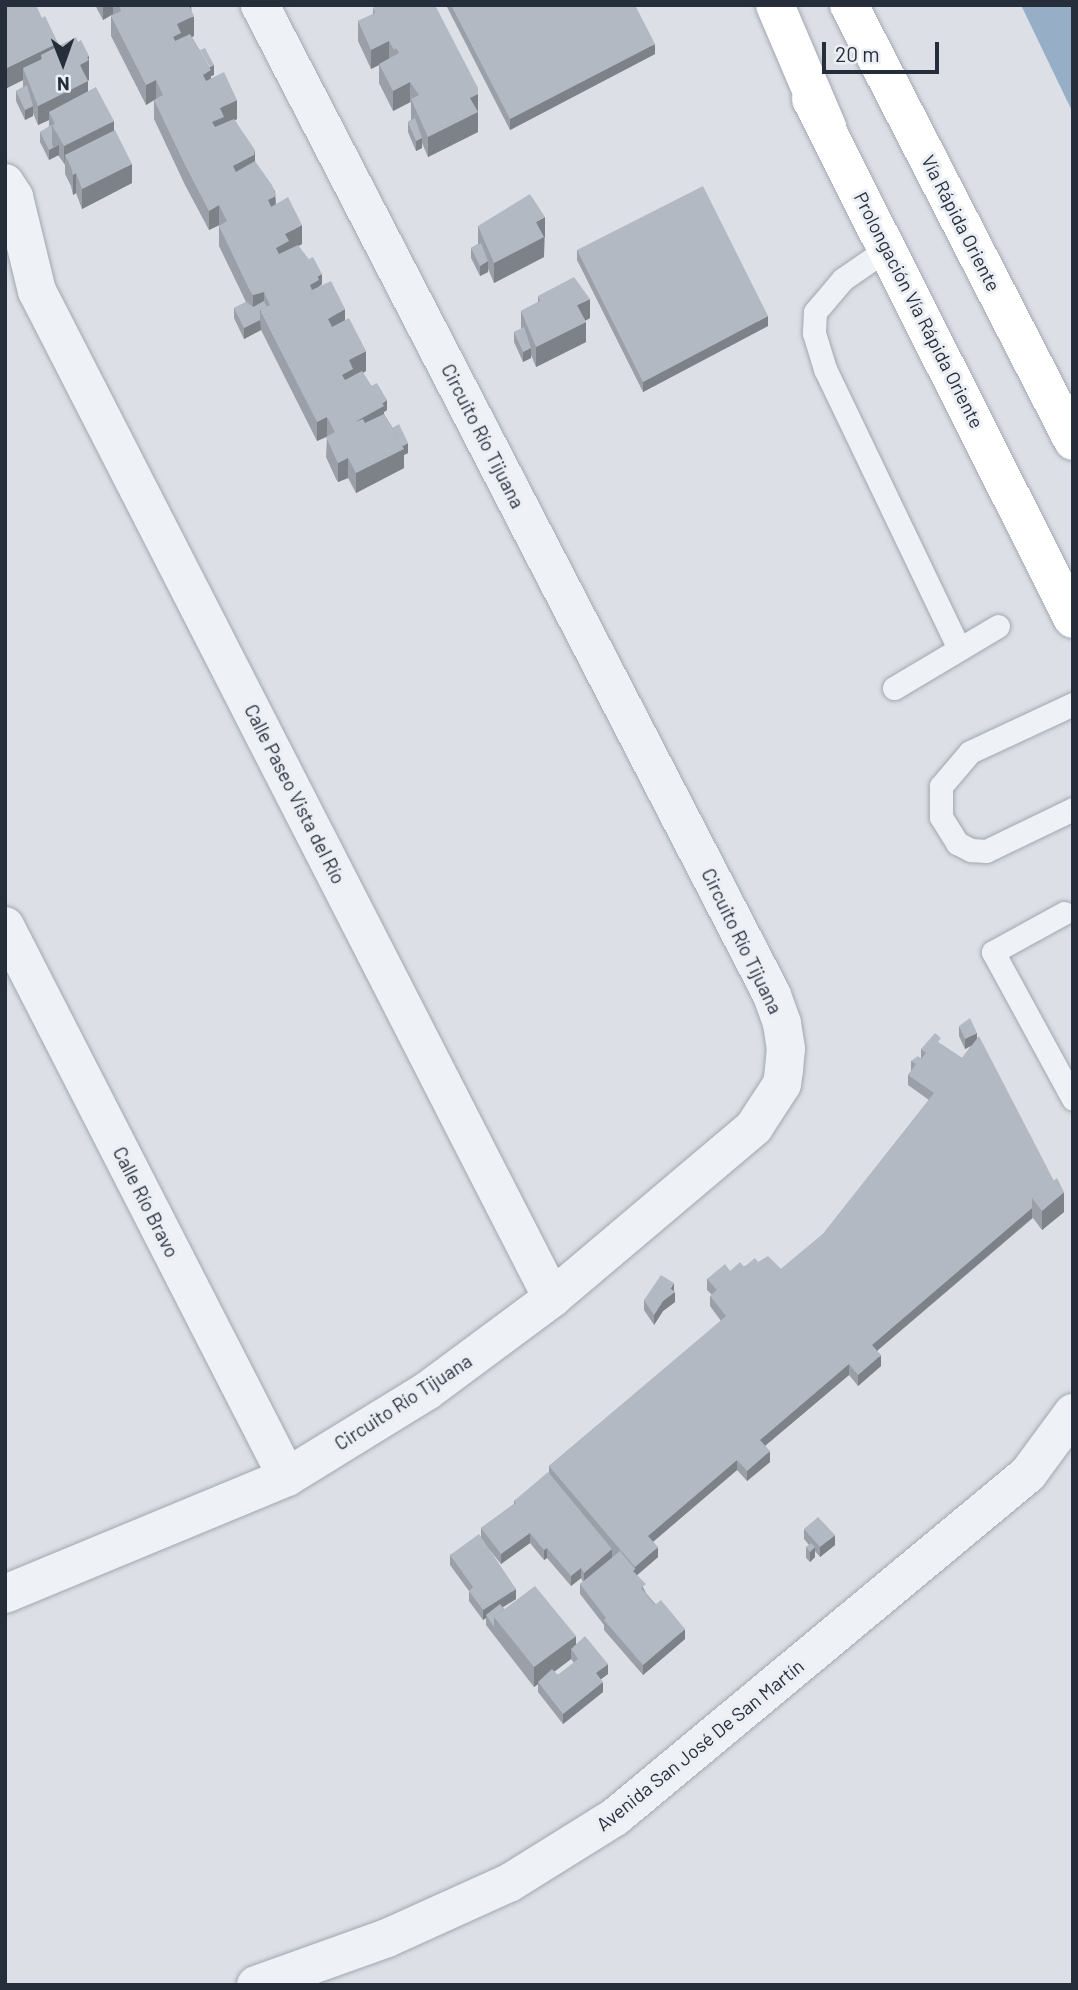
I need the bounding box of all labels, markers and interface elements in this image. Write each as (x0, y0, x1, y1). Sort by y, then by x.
north arrow (28, 28, 98, 98)
scale bar (826, 28, 943, 72)
text: 20 m (835, 41, 880, 66)
text: N (57, 73, 70, 96)
street label: Vía Rápida Oriente (917, 151, 1005, 295)
street label: Prolongación Vía Rápida Oriente (849, 188, 989, 432)
street label: Circuito Río Tijuana (437, 360, 529, 512)
street label: Calle Paseo Vista del Río (240, 700, 350, 888)
street label: Circuito Río Tijuana (697, 865, 787, 1017)
street label: Calle Río Bravo (108, 1143, 184, 1261)
street label: Circuito Río Tijuana (330, 1349, 476, 1455)
street label: Avenida San José De San Martín (592, 1654, 808, 1836)

